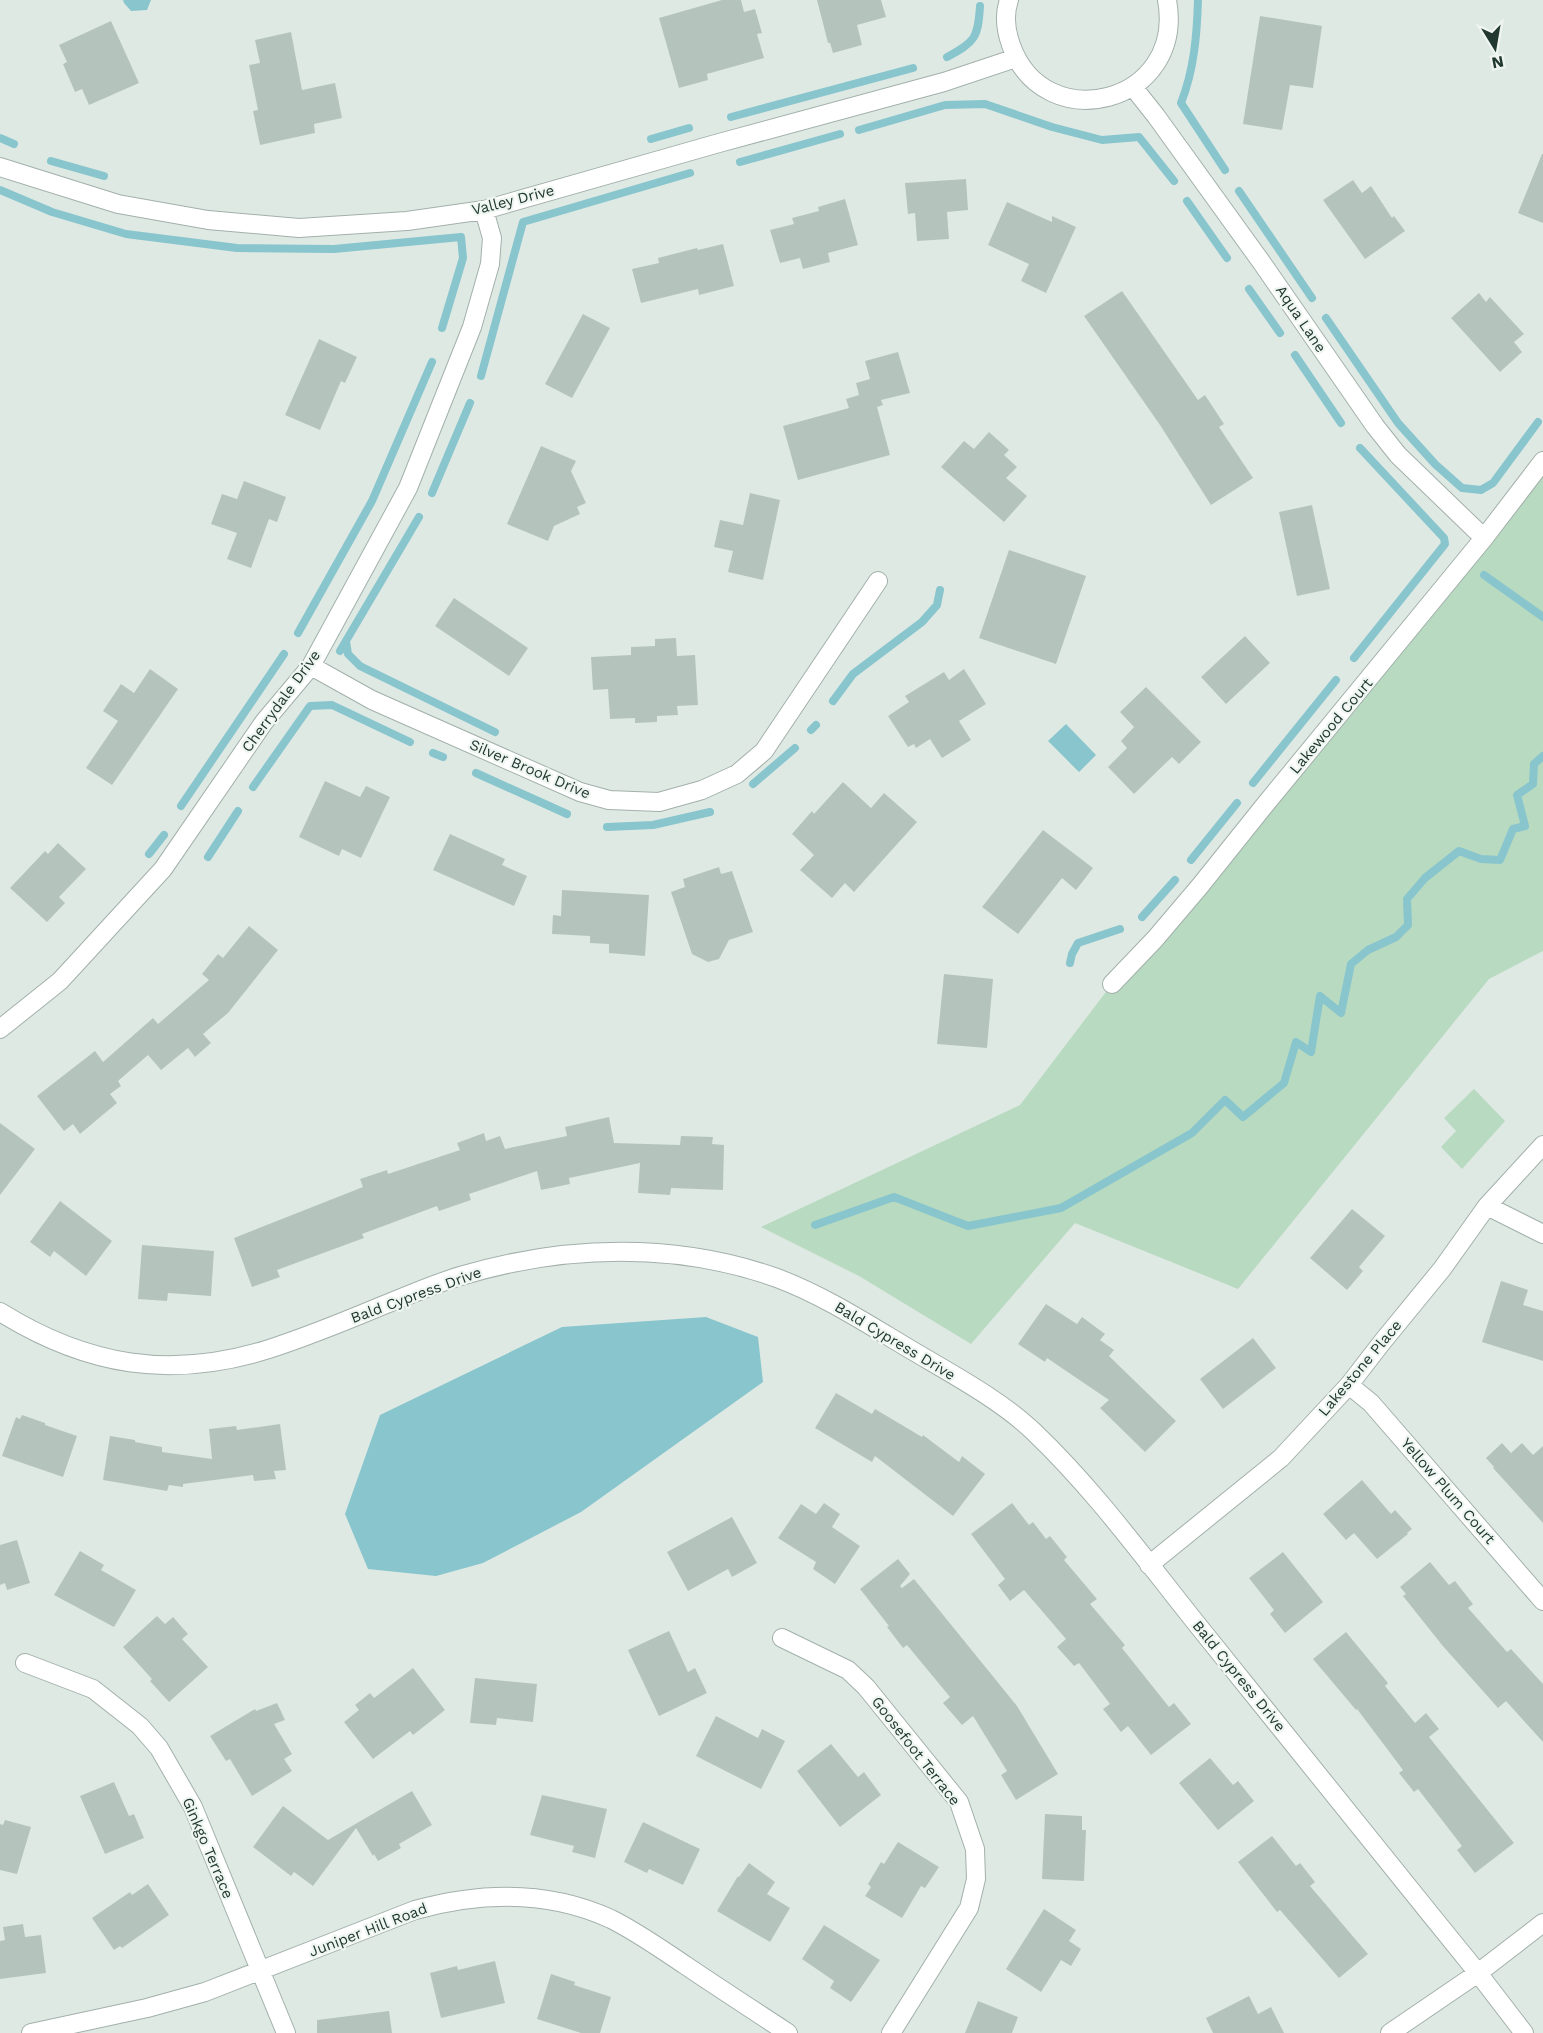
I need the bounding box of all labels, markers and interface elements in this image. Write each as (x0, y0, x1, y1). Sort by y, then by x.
north arrow (1465, 18, 1525, 78)
text: N (1490, 52, 1505, 73)
street label: Valley Drive (470, 181, 556, 219)
street label: Aqua Lane (1272, 282, 1330, 356)
street label: Cherrydale Drive (238, 646, 324, 756)
street label: Lakewood Court (1286, 674, 1377, 778)
street label: Silver Brook Drive (467, 735, 593, 803)
street label: Bald Cypress Drive (348, 1263, 484, 1327)
street label: Bald Cypress Drive (831, 1298, 959, 1384)
street label: Lakestone Place (1315, 1316, 1405, 1420)
street label: Yellow Plum Court (1397, 1434, 1499, 1548)
street label: Bald Cypress Drive (1189, 1617, 1289, 1735)
street label: Goosefoot Terrace (868, 1693, 964, 1809)
street label: Ginkgo Terrace (179, 1795, 237, 1901)
street label: Juniper Hill Road (306, 1899, 430, 1961)

